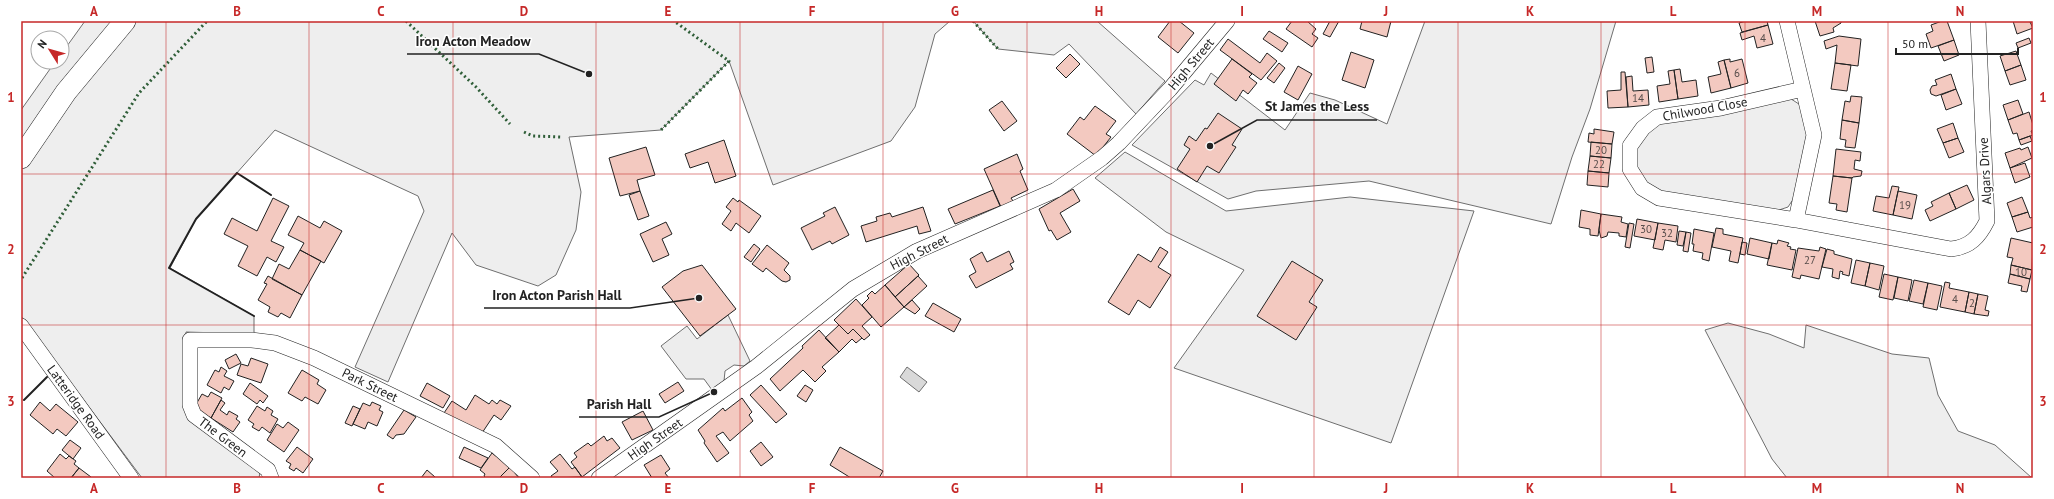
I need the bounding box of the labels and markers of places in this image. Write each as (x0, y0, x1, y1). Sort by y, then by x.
callout: Iron Acton Meadow (407, 28, 539, 54)
callout: St James the Less (1257, 94, 1377, 120)
callout: Iron Acton Parish Hall (484, 282, 630, 308)
callout: Parish Hall (579, 391, 659, 417)

